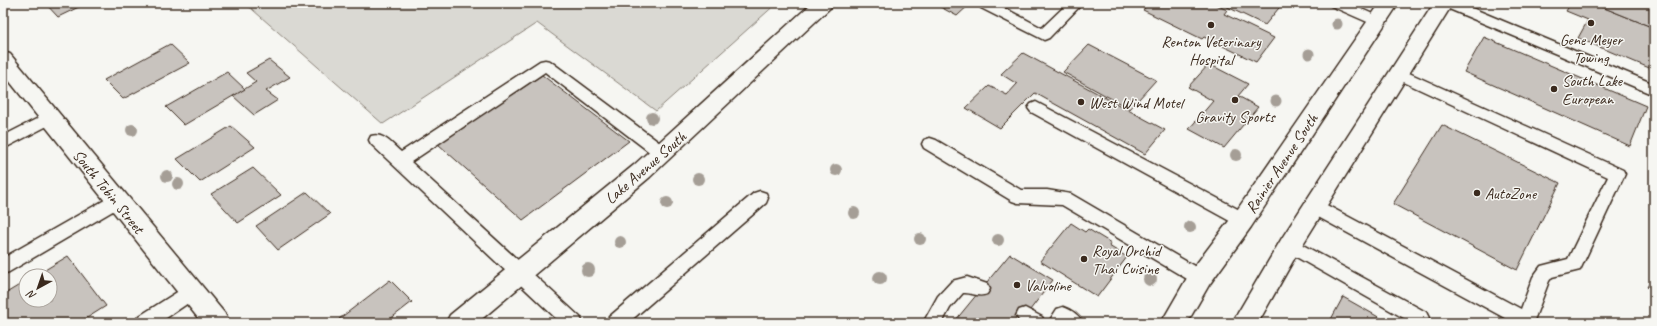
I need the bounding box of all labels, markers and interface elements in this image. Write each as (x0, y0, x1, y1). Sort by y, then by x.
marker: Gene Meyer Towing (1586, 18, 1596, 28)
marker: Renton Veterinary Hospital (1206, 20, 1216, 30)
place label: Gene Meyer Towing (1560, 30, 1623, 68)
place label: Renton Veterinary Hospital (1161, 32, 1262, 70)
place label: South Lake European (1562, 71, 1624, 109)
marker: South Lake European (1549, 84, 1559, 94)
place label: West Wind Motel (1089, 93, 1186, 113)
marker: Gravity Sports (1230, 95, 1240, 105)
marker: West Wind Motel (1076, 97, 1086, 107)
place label: Gravity Sports (1195, 107, 1276, 127)
street label: Rainier Avenue South (1241, 109, 1323, 217)
street label: Lake Avenue South (601, 126, 691, 209)
street label: South Tobin Street (68, 146, 149, 239)
place label: AutoZone (1485, 184, 1538, 204)
marker: AutoZone (1472, 188, 1482, 198)
place label: Royal Orchid Thai Cuisine (1092, 241, 1163, 279)
marker: Royal Orchid Thai Cuisine (1079, 254, 1089, 264)
north arrow (18, 268, 58, 308)
place label: Valvoline (1025, 276, 1073, 296)
marker: Valvoline (1012, 280, 1022, 290)
text: N (23, 287, 39, 303)

